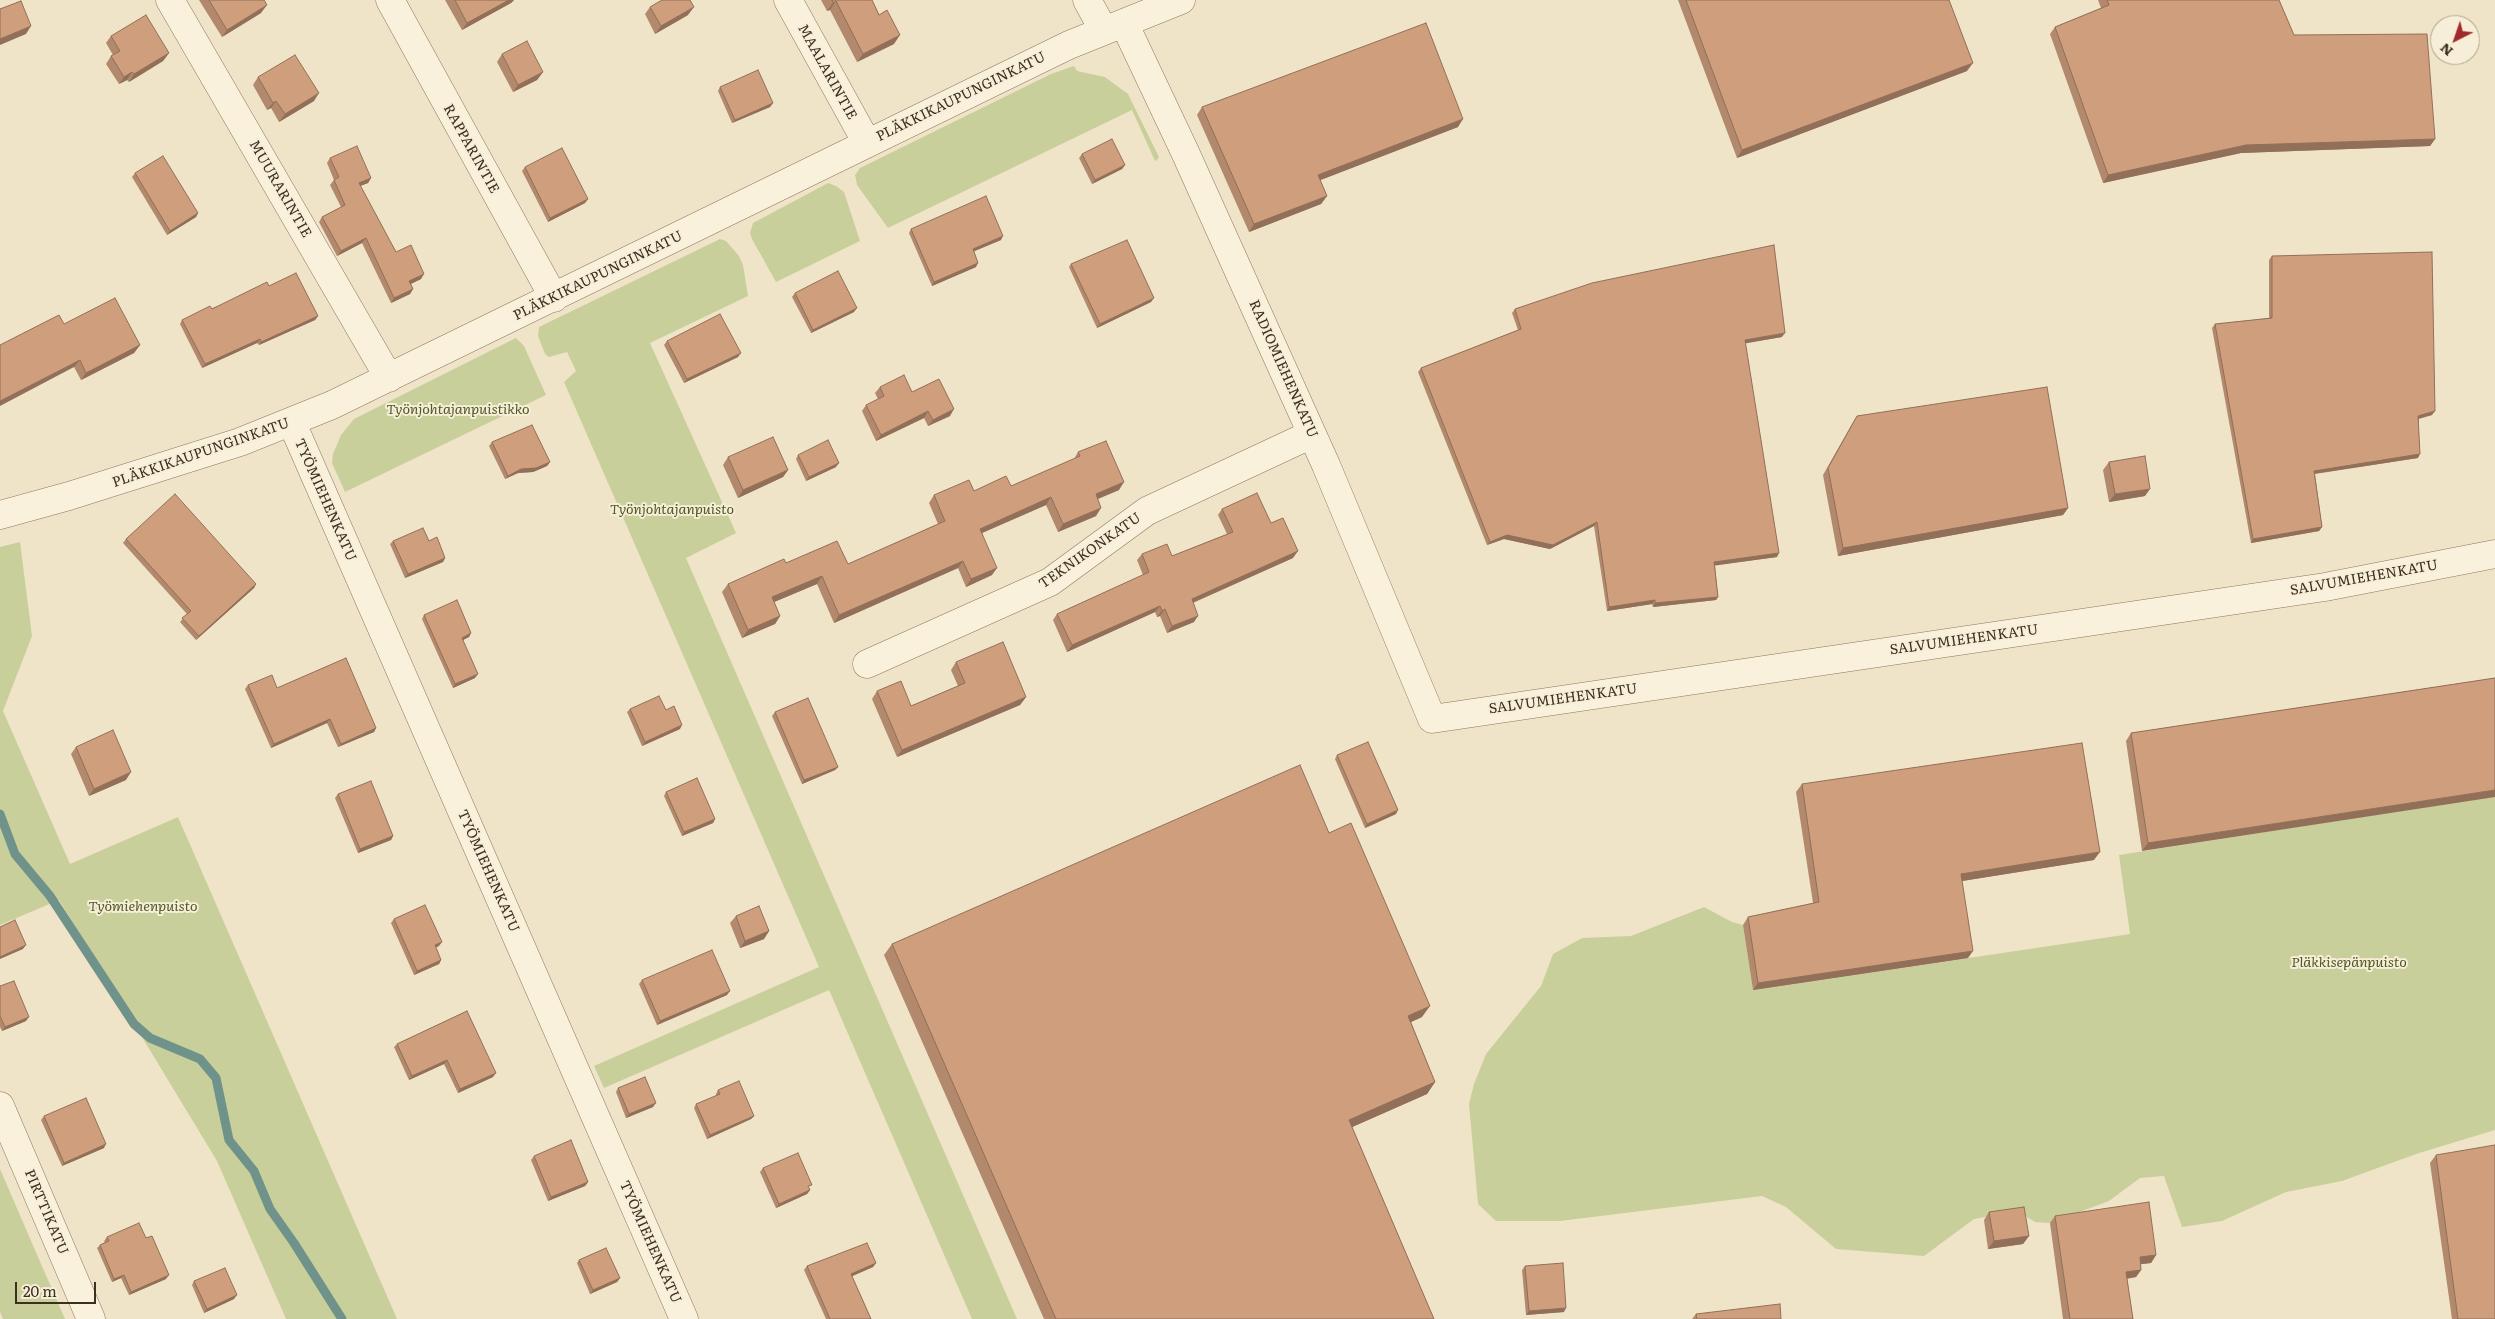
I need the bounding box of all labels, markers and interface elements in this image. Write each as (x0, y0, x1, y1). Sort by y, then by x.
north arrow (2430, 15, 2480, 65)
street label: MAALARINTIE (794, 21, 860, 123)
text: N (2435, 39, 2457, 62)
street label: PLÄKKIKAUPUNGINKATU (874, 49, 1048, 145)
street label: RAPPARINTIE (440, 102, 502, 196)
street label: MUURARINTIE (245, 137, 315, 241)
street label: PLÄKKIKAUPUNGINKATU (511, 228, 685, 324)
street label: RADIOMIEHENKATU (1245, 297, 1321, 441)
park label: Työnjohtajanpuistikko (386, 402, 530, 418)
street label: PLÄKKIKAUPUNGINKATU (110, 415, 292, 491)
street label: TYÖMIEHENKATU (290, 436, 360, 564)
park label: Työnjohtajanpuisto (610, 502, 734, 518)
street label: TEKNIKONKATU (1036, 510, 1144, 592)
street label: SALVUMIEHENKATU (2289, 557, 2439, 599)
street label: SALVUMIEHENKATU (1889, 621, 2039, 659)
street label: SALVUMIEHENKATU (1488, 680, 1638, 718)
street label: TYÖMIEHENKATU (453, 807, 523, 935)
park label: Työmiehenpuisto (89, 899, 197, 915)
park label: Pläkkisepänpuisto (2291, 955, 2407, 971)
street label: PIRTTIKATU (21, 1167, 71, 1257)
street label: TYÖMIEHENKATU (615, 1178, 685, 1306)
scale bar (18, 1272, 99, 1304)
text: 20 m (23, 1279, 57, 1302)

